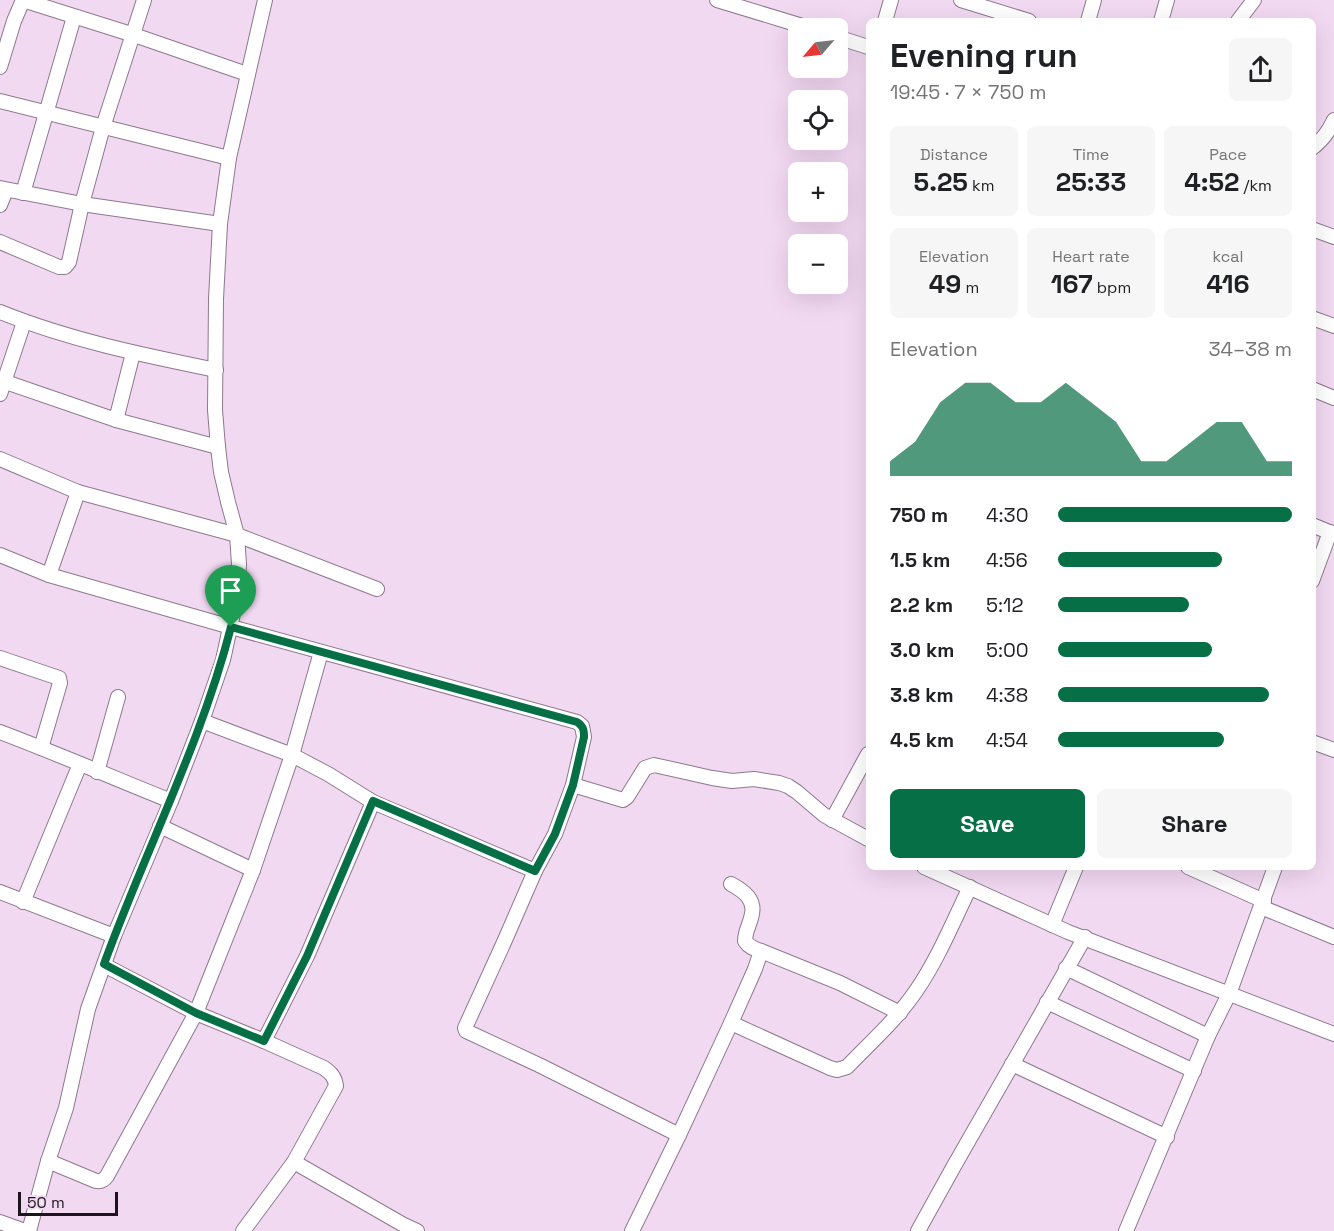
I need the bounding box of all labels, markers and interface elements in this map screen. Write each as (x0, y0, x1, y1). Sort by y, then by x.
north arrow (788, 18, 848, 78)
map controls (788, 18, 848, 294)
text: Evening run (890, 35, 1078, 77)
button: share (1229, 38, 1292, 101)
text: 19:45 · 7 × 750 m (890, 79, 1047, 105)
button: locate (788, 90, 848, 150)
text: Distance (920, 144, 988, 165)
text: Time (1073, 144, 1109, 165)
text: Pace (1209, 144, 1247, 165)
button: + (788, 162, 848, 222)
text: 5.25 (914, 165, 968, 199)
text: 25:33 (1056, 165, 1126, 199)
text: 4:52 (1184, 165, 1239, 199)
text: km (968, 175, 994, 196)
text: /km (1239, 175, 1272, 196)
button: − (788, 234, 848, 294)
text: Elevation (919, 246, 989, 267)
text: Heart rate (1052, 246, 1130, 267)
text: kcal (1213, 246, 1243, 267)
text: 49 (929, 267, 961, 301)
text: 167 (1051, 267, 1093, 301)
text: 416 (1206, 267, 1250, 301)
text: m (961, 277, 979, 298)
text: bpm (1093, 277, 1131, 298)
text: Elevation (890, 336, 978, 362)
text: 34–38 m (1208, 336, 1292, 362)
text: 750 m (890, 502, 948, 528)
text: 4:30 (986, 502, 1028, 528)
text: 1.5 km (890, 547, 950, 573)
text: 4:56 (986, 547, 1028, 573)
pin (205, 565, 256, 627)
icon: arrive (214, 574, 247, 607)
text: 2.2 km (890, 592, 953, 618)
text: 5:12 (986, 592, 1023, 618)
text: 3.0 km (890, 637, 954, 663)
text: 5:00 (986, 637, 1029, 663)
text: 3.8 km (890, 682, 954, 708)
text: 4:38 (986, 682, 1028, 708)
text: 4.5 km (890, 727, 954, 753)
text: 4:54 (986, 727, 1028, 753)
button: Save (890, 789, 1085, 858)
button: Share (1097, 789, 1292, 858)
scale bar (18, 1189, 118, 1216)
text: 50 m (27, 1192, 65, 1213)

